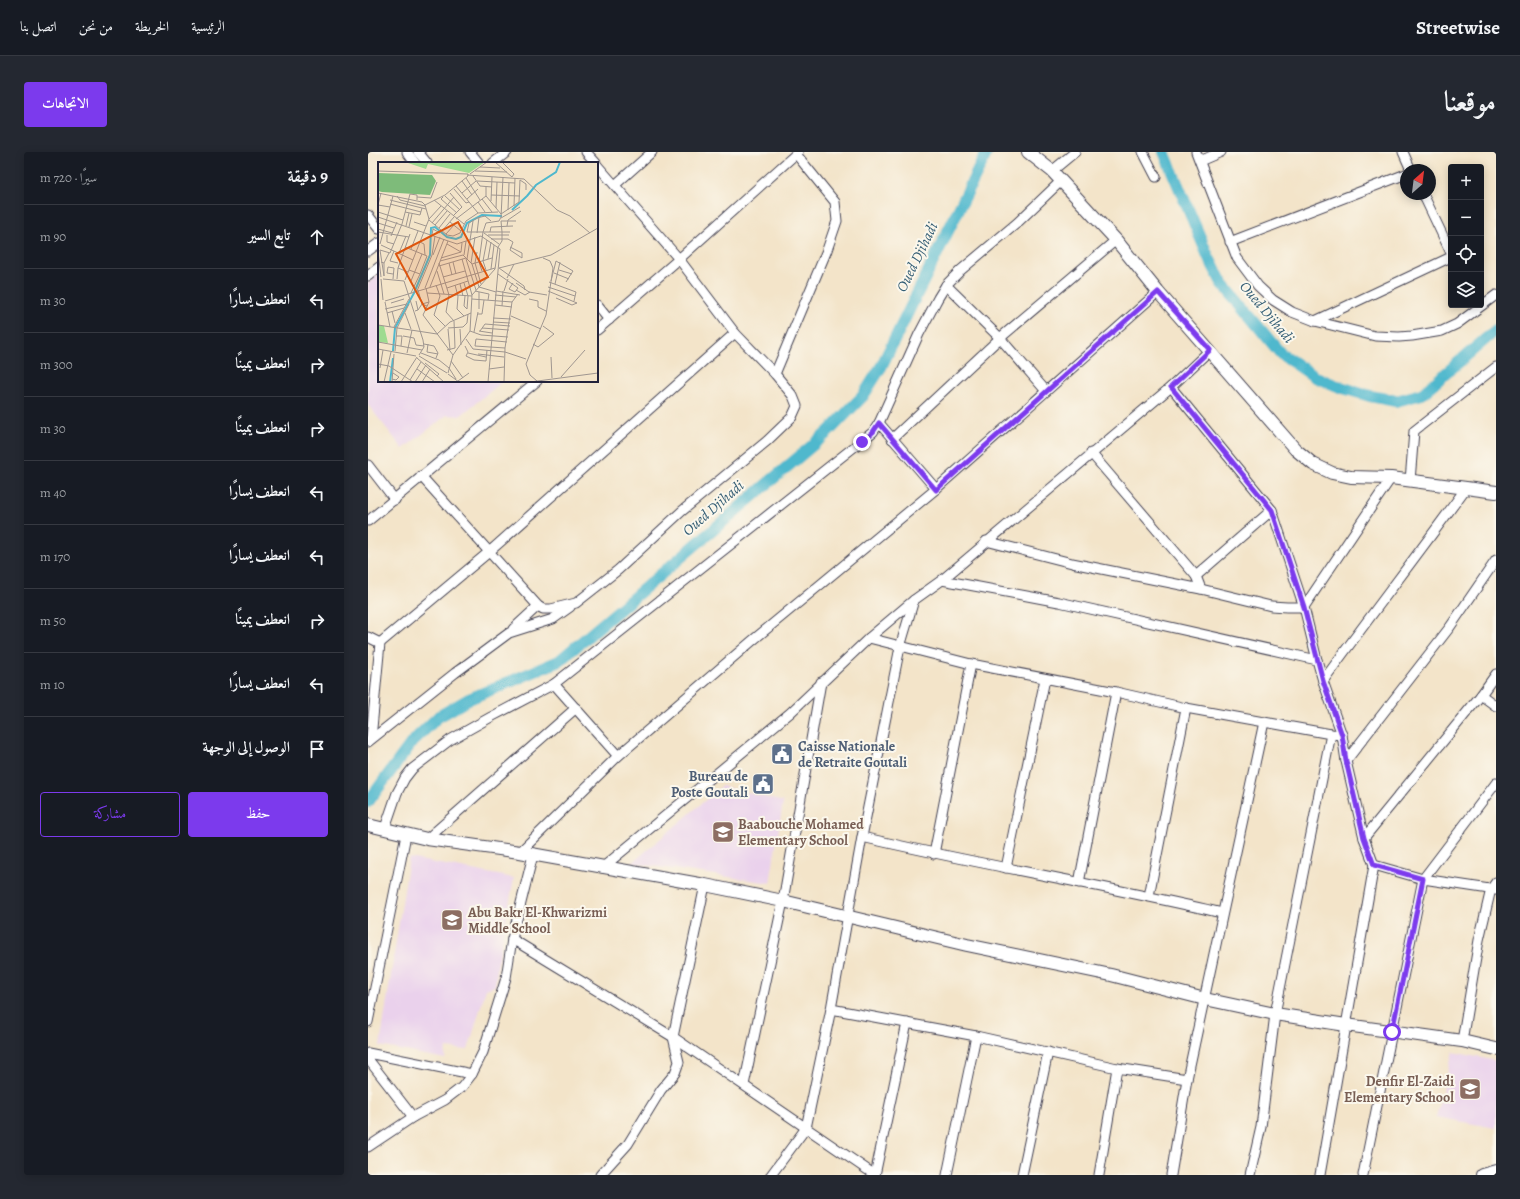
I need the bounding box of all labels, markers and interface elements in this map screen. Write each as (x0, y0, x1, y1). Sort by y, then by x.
text: Streetwise (1416, 15, 1500, 41)
text: اتصل بنا (20, 17, 57, 36)
text: من نحن (79, 17, 113, 36)
text: الخريطة (135, 17, 169, 36)
text: الرئيسية (191, 17, 225, 36)
button: الاتجاهات (24, 82, 107, 127)
text: موقعنا (1444, 83, 1496, 121)
inset map (378, 162, 598, 382)
north arrow (1400, 164, 1436, 200)
map controls (1448, 164, 1484, 308)
button: + (1448, 164, 1484, 200)
text: 9 دقيقة (287, 165, 328, 188)
text: سيرًا · 720 m (40, 169, 97, 186)
button: − (1448, 200, 1484, 236)
water label: Oued Djihadi (892, 219, 942, 295)
text: تابع السير (248, 225, 290, 245)
icon: ahead (306, 226, 328, 248)
text: 90 m (40, 228, 66, 245)
button: locate (1448, 236, 1484, 272)
button: layers (1448, 272, 1484, 308)
water label: Oued Djihadi (1235, 277, 1299, 347)
text: انعطف يسارًا (229, 289, 290, 309)
icon: left (306, 290, 328, 312)
text: 30 m (40, 292, 66, 309)
text: انعطف يمينًا (235, 353, 290, 373)
icon: right (306, 354, 328, 376)
text: 300 m (40, 356, 73, 373)
text: انعطف يمينًا (235, 417, 290, 437)
icon: right (306, 418, 328, 440)
text: 30 m (40, 420, 66, 437)
route end (853, 433, 871, 451)
water label: Oued Djihadi (678, 476, 748, 540)
text: انعطف يسارًا (229, 481, 290, 501)
icon: left (306, 482, 328, 504)
text: 40 m (40, 484, 66, 501)
text: انعطف يسارًا (229, 545, 290, 565)
icon: left (306, 546, 328, 568)
text: 170 m (40, 548, 70, 565)
text: انعطف يمينًا (235, 609, 290, 629)
icon: right (306, 610, 328, 632)
text: 50 m (40, 612, 66, 629)
text: انعطف يسارًا (229, 673, 290, 693)
icon: left (306, 674, 328, 696)
text: 10 m (40, 676, 65, 693)
text: الوصول إلى الوجهة (203, 737, 290, 757)
place label: Caisse Nationale de Retraite Goutali (798, 737, 907, 772)
icon: arrive (306, 738, 328, 760)
public building icon: Caisse Nationale de Retraite Goutali (769, 741, 795, 767)
place label: Bureau de Poste Goutali (671, 767, 749, 802)
public building icon: Bureau de Poste Goutali (750, 771, 776, 797)
button: مشاركة (40, 792, 180, 837)
button: حفظ (188, 792, 328, 837)
place label: Baabouche Mohamed Elementary School (738, 815, 864, 850)
school or university icon: Baabouche Mohamed Elementary School (710, 819, 736, 845)
place label: Abu Bakr El-Khwarizmi Middle School (467, 903, 607, 938)
school or university icon: Abu Bakr El-Khwarizmi Middle School (439, 907, 465, 933)
route start (1383, 1023, 1401, 1041)
place label: Denfir El-Zaidi Elementary School (1344, 1072, 1454, 1107)
school or university icon: Denfir El-Zaidi Elementary School (1457, 1076, 1483, 1102)

